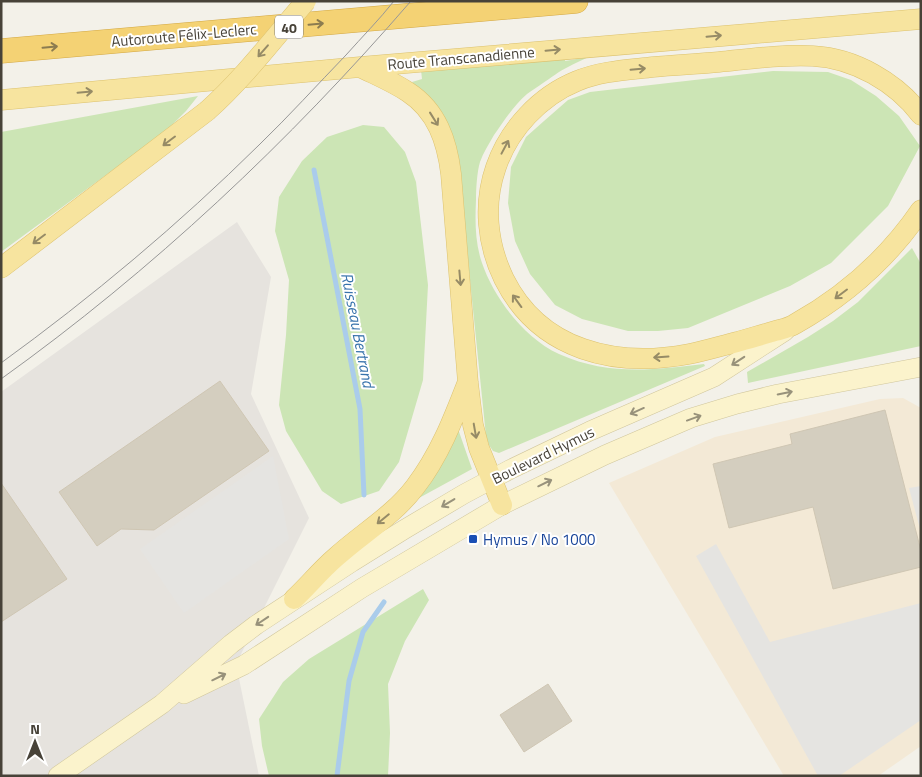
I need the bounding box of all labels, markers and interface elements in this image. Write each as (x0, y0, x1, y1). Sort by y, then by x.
road number: 40 (275, 16, 303, 38)
street label: Autoroute Félix-Leclerc (110, 17, 258, 53)
one-way arrow (308, 19, 324, 29)
one-way arrow (706, 31, 722, 41)
street label: Route Transcanadienne (386, 40, 536, 76)
one-way arrow (42, 42, 58, 52)
one-way arrow (257, 45, 269, 58)
one-way arrow (544, 45, 560, 55)
one-way arrow (629, 64, 645, 73)
one-way arrow (76, 88, 92, 97)
one-way arrow (429, 112, 439, 126)
one-way arrow (162, 136, 176, 146)
one-way arrow (500, 140, 510, 155)
one-way arrow (32, 234, 46, 244)
one-way arrow (455, 270, 464, 286)
water label: Ruisseau Bertrand (335, 271, 381, 391)
one-way arrow (834, 289, 848, 299)
one-way arrow (512, 294, 522, 308)
one-way arrow (653, 353, 669, 362)
one-way arrow (732, 356, 746, 366)
one-way arrow (776, 388, 792, 398)
one-way arrow (630, 406, 645, 416)
one-way arrow (685, 413, 701, 422)
street label: Boulevard Hymus (488, 420, 598, 490)
one-way arrow (470, 422, 480, 438)
one-way arrow (537, 478, 552, 488)
one-way arrow (442, 498, 456, 508)
one-way arrow (376, 514, 389, 525)
place label: Hymus / No 1000 (483, 528, 596, 551)
marker: Hymus / No 1000 (467, 533, 479, 545)
one-way arrow (255, 616, 269, 626)
one-way arrow (211, 672, 226, 681)
north arrow (10, 717, 60, 767)
text: N (30, 718, 40, 739)

